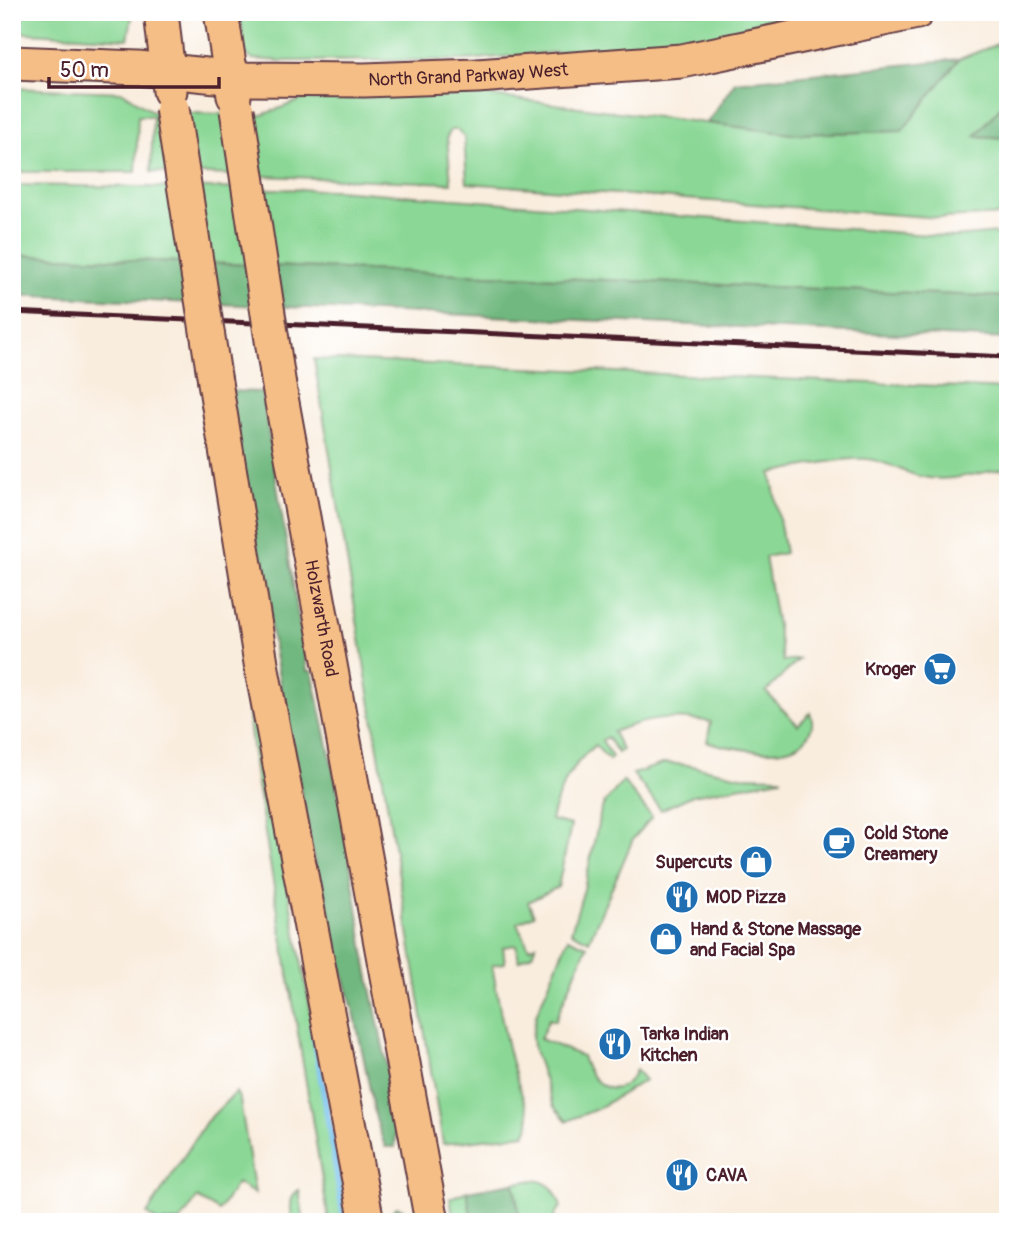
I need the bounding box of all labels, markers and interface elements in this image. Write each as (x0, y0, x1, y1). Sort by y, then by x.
scale bar (49, 46, 219, 90)
text: 50 m (60, 57, 109, 84)
street label: North Grand Parkway West (368, 58, 570, 91)
street label: Holzwarth Road (299, 558, 343, 679)
supermarket icon: Kroger (921, 650, 959, 688)
place label: Kroger (865, 658, 917, 681)
place label: Cold Stone Creamery (864, 822, 949, 866)
cafe icon: Cold Stone Creamery (820, 824, 858, 862)
shop icon: Supercuts (737, 843, 775, 881)
place label: Supercuts (655, 851, 733, 874)
restaurant icon: MOD Pizza (663, 878, 701, 916)
place label: MOD Pizza (706, 886, 786, 909)
place label: Hand & Stone Massage and Facial Spa (690, 918, 862, 962)
shop icon: Hand & Stone Massage and Facial Spa (647, 920, 685, 958)
place label: Tarka Indian Kitchen (639, 1023, 729, 1067)
restaurant icon: Tarka Indian Kitchen (596, 1025, 634, 1063)
restaurant icon: CAVA (663, 1156, 701, 1194)
place label: CAVA (706, 1164, 748, 1187)

